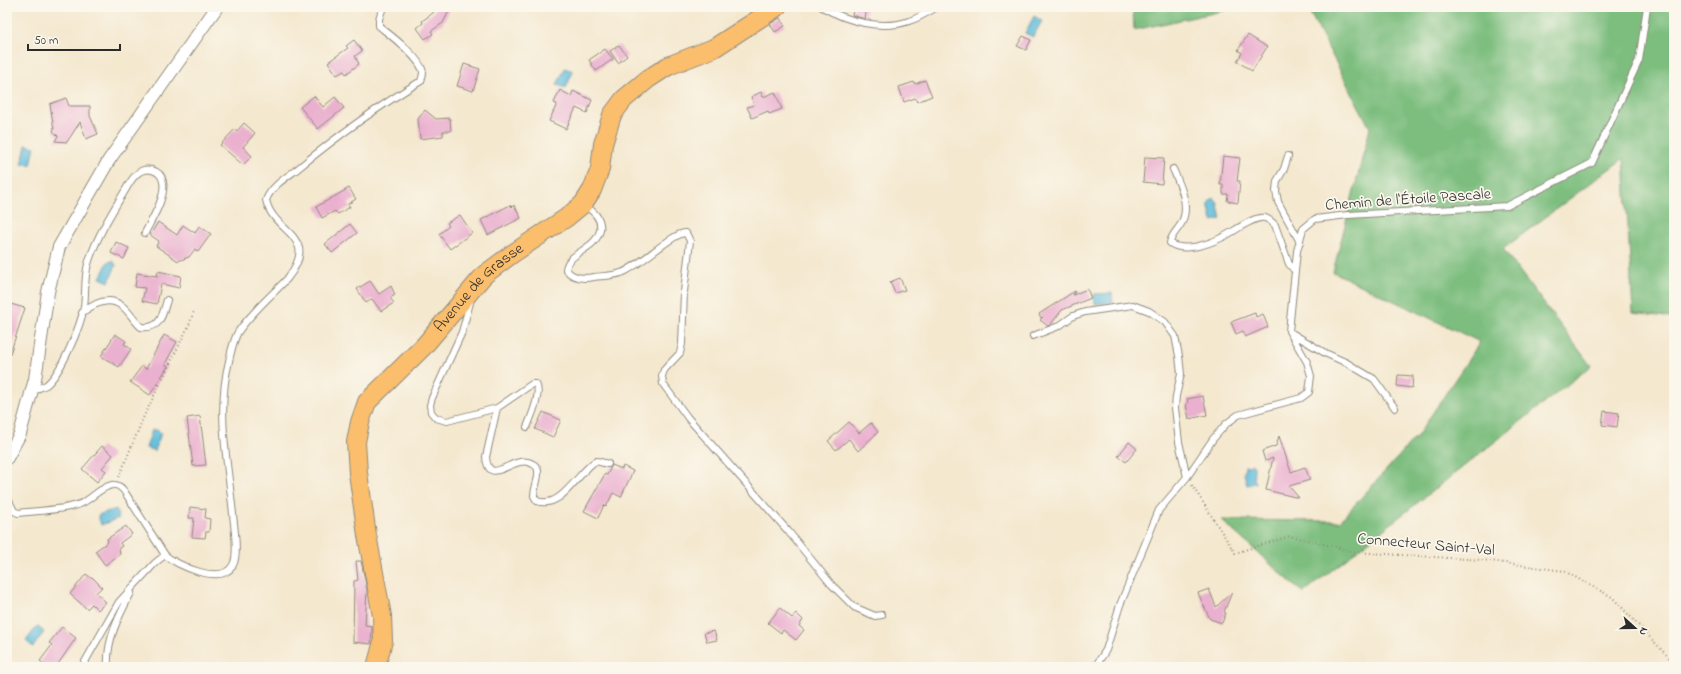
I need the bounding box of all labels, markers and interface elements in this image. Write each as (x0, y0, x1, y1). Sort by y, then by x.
scale bar (28, 26, 120, 52)
text: 50 m (34, 32, 58, 50)
street label: Chemin de l'Étoile Pascale (1324, 182, 1492, 218)
street label: Avenue de Grasse (428, 237, 529, 338)
street label: Connecteur Saint-Val (1356, 527, 1496, 563)
north arrow (1615, 608, 1655, 648)
text: N (1635, 625, 1652, 638)

